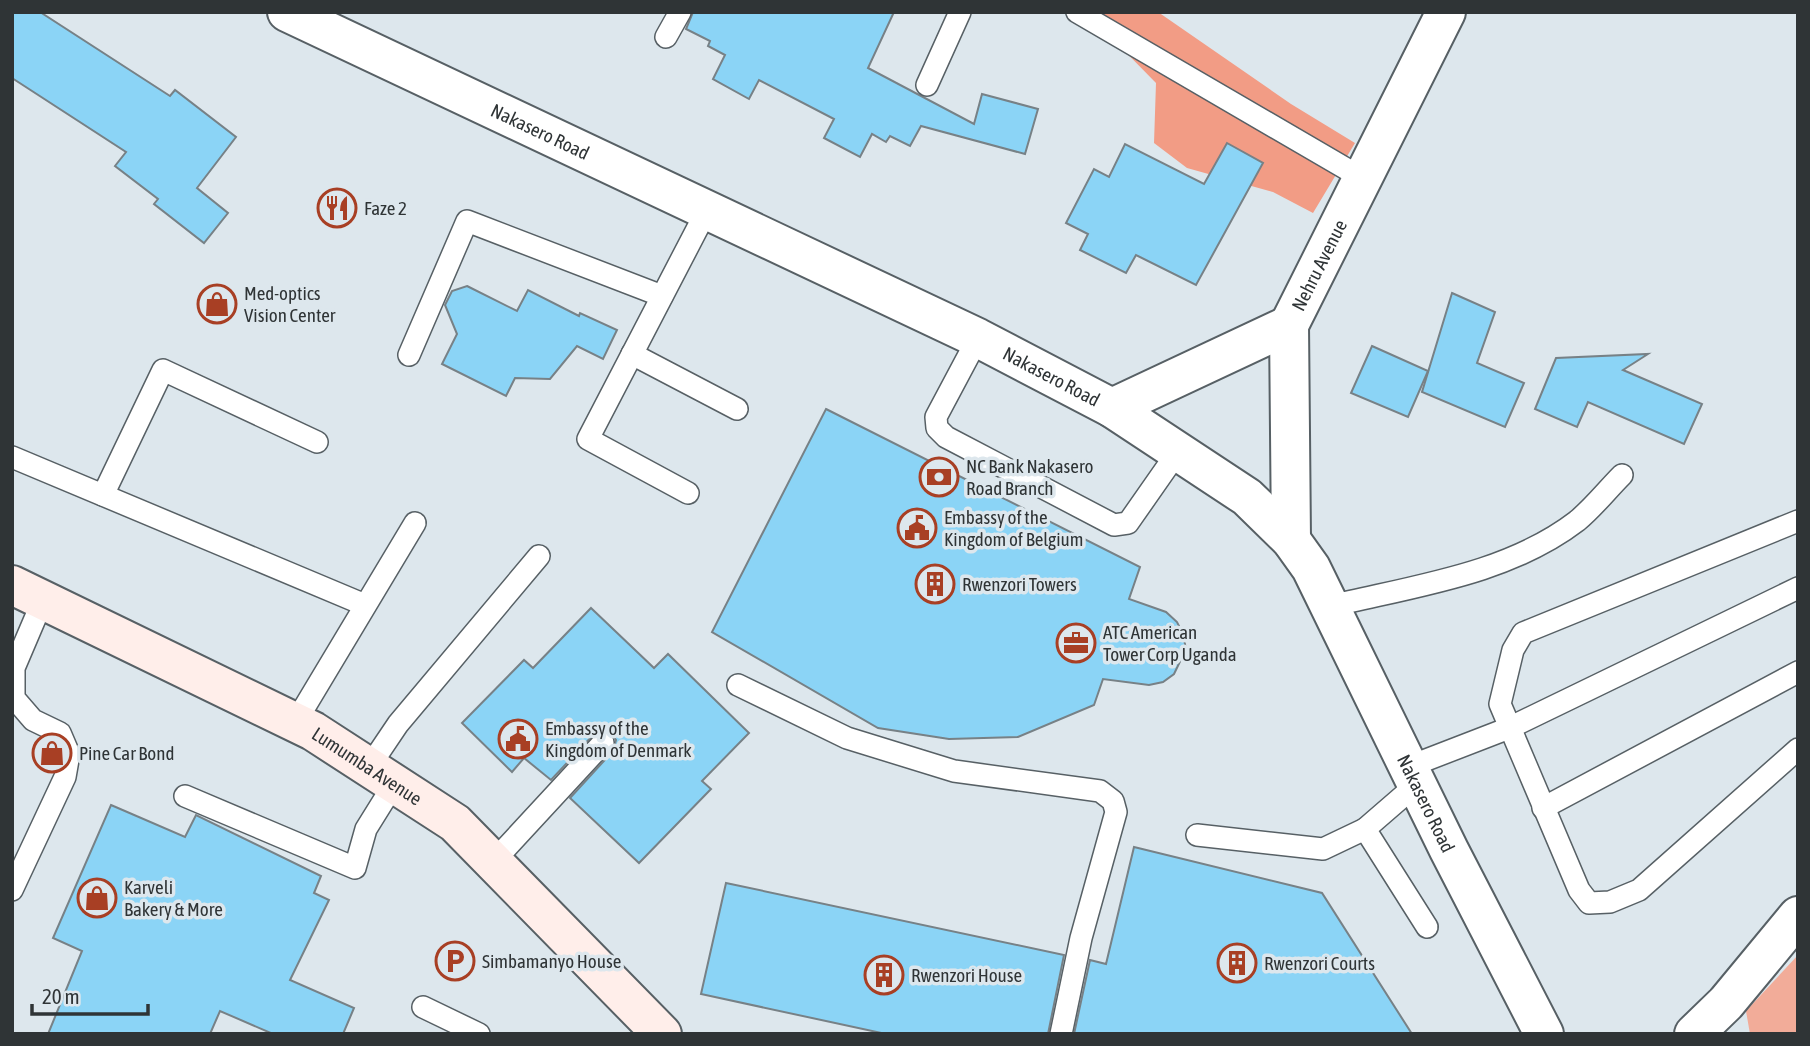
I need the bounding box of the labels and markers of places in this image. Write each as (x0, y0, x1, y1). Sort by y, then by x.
restaurant icon: Faze 2 (316, 187, 358, 229)
place label: Faze 2 (364, 197, 407, 219)
place label: Med-optics Vision Center (244, 282, 336, 326)
shop icon: Med-optics Vision Center (196, 283, 238, 325)
place label: NC Bank Nakasero Road Branch (966, 455, 1094, 499)
bank icon: NC Bank Nakasero Road Branch (918, 456, 960, 498)
place label: Embassy of the Kingdom of Belgium (944, 506, 1083, 550)
public building icon: Embassy of the Kingdom of Belgium (896, 507, 938, 549)
building icon: Rwenzori Towers (914, 563, 956, 605)
place label: Rwenzori Towers (962, 573, 1077, 595)
place label: ATC American Tower Corp Uganda (1103, 621, 1237, 665)
office icon: ATC American Tower Corp Uganda (1055, 622, 1097, 664)
place label: Embassy of the Kingdom of Denmark (545, 717, 692, 761)
public building icon: Embassy of the Kingdom of Denmark (497, 718, 539, 760)
shop icon: Pine Car Bond (31, 732, 73, 774)
place label: Pine Car Bond (79, 742, 175, 764)
place label: Karveli Bakery & More (124, 876, 223, 920)
shop icon: Karveli Bakery & More (76, 877, 118, 919)
parking icon: Simbamanyo House (434, 940, 476, 982)
building icon: Rwenzori Courts (1216, 942, 1258, 984)
place label: Simbamanyo House (482, 950, 621, 972)
place label: Rwenzori Courts (1264, 952, 1375, 974)
building icon: Rwenzori House (863, 954, 905, 996)
place label: Rwenzori House (911, 964, 1022, 986)

